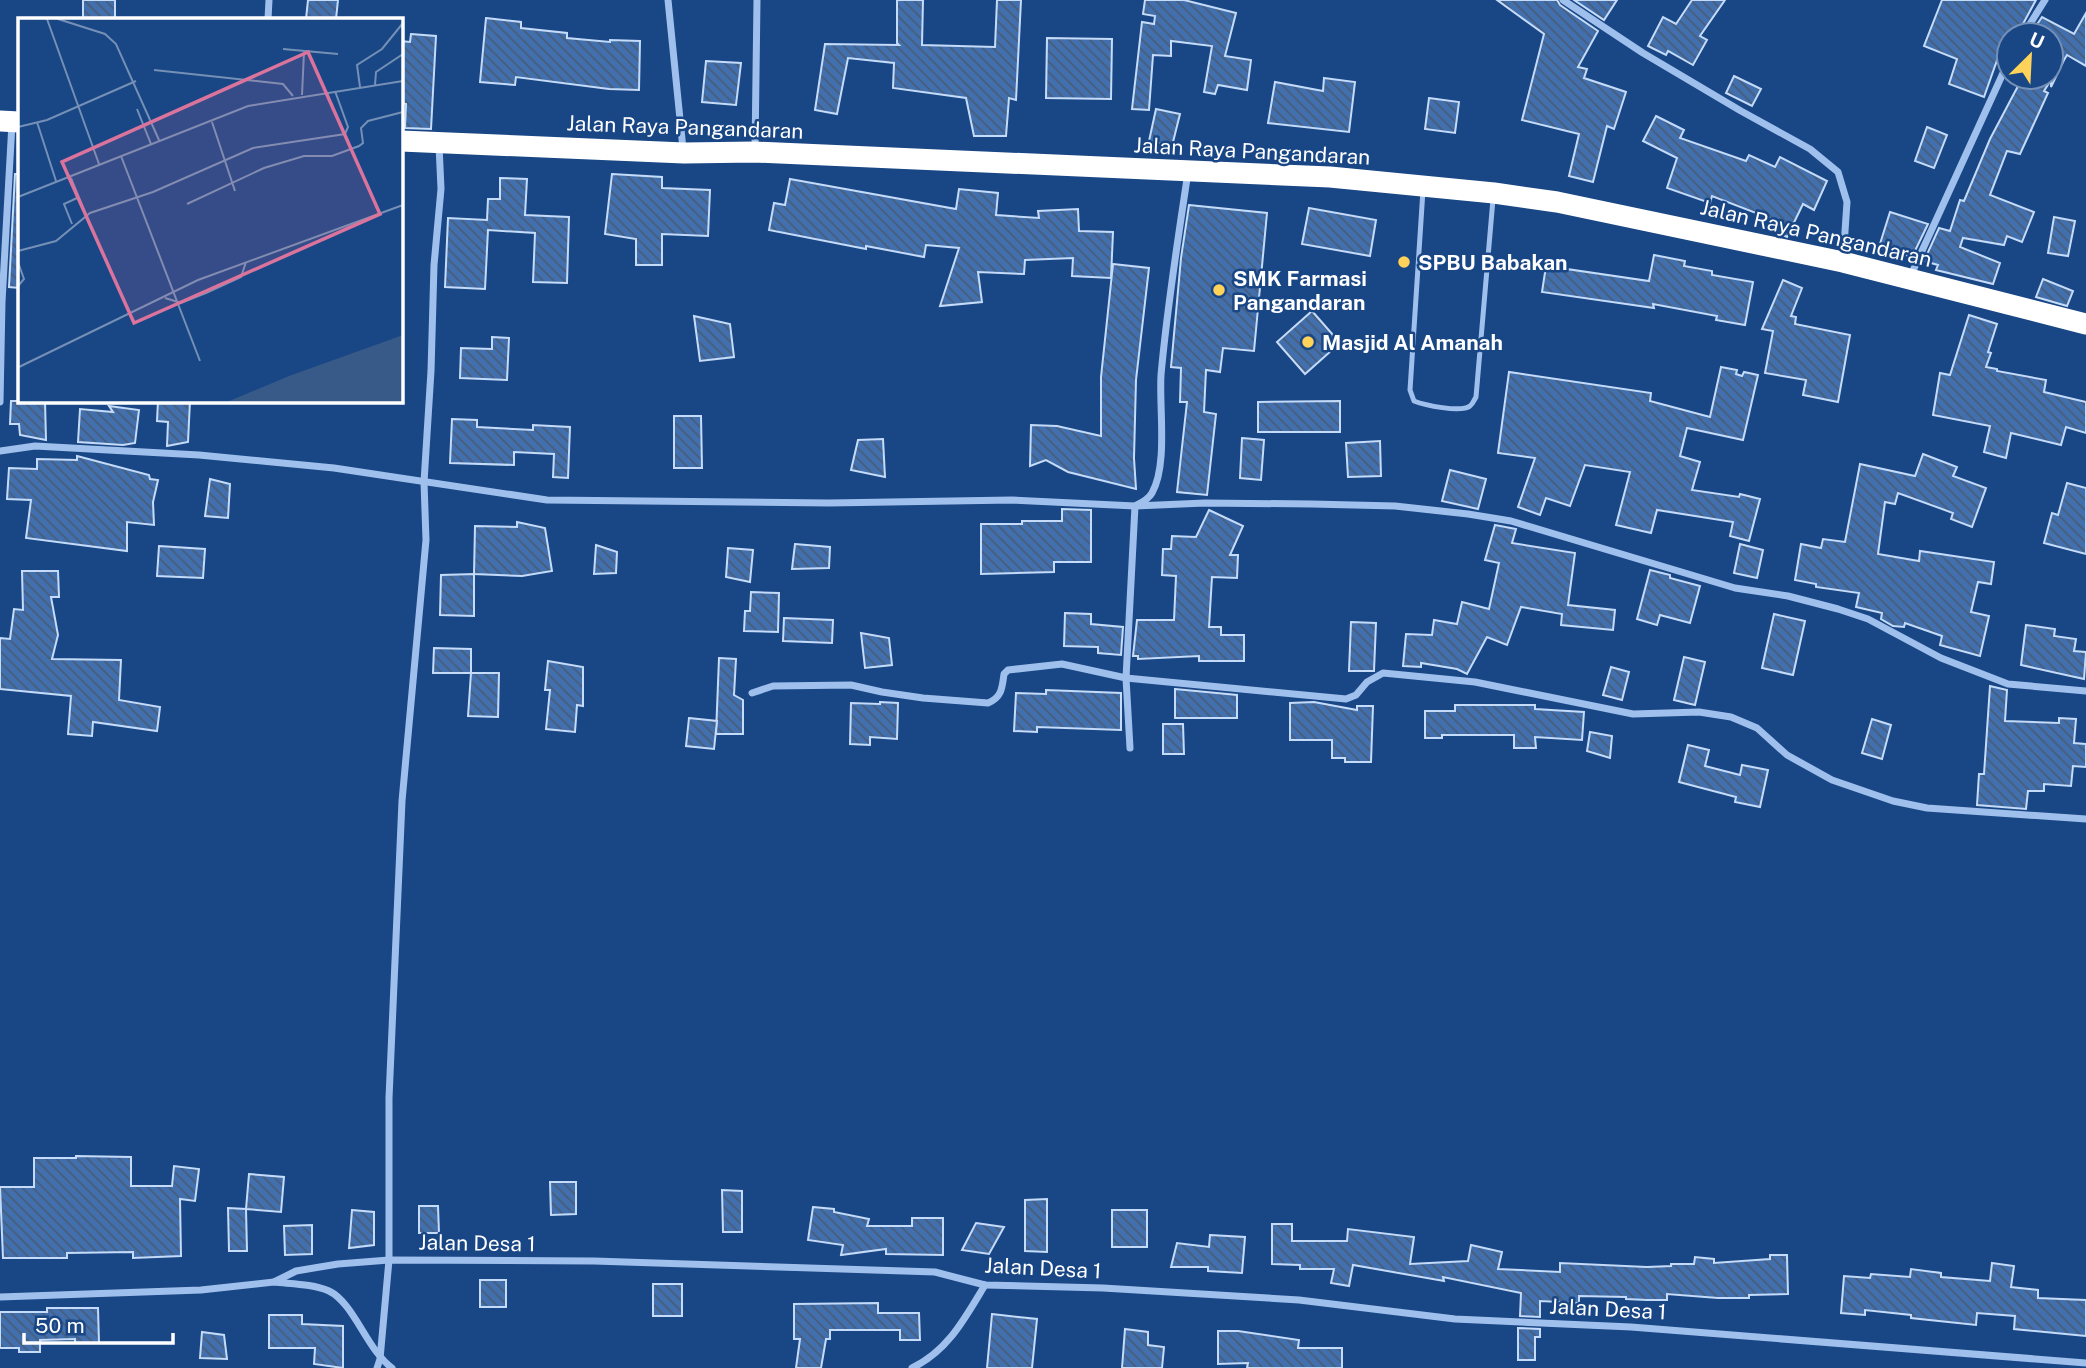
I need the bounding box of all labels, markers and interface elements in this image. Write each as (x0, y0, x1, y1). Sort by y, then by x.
inset map (18, 18, 402, 402)
north arrow (1995, 21, 2065, 91)
text: U (2026, 28, 2048, 53)
street label: Jalan Raya Pangandaran (566, 110, 804, 144)
street label: Jalan Raya Pangandaran (1133, 132, 1371, 170)
street label: Jalan Raya Pangandaran (1698, 194, 1934, 272)
place label: SPBU Babakan (1418, 250, 1568, 275)
marker: SPBU Babakan (1396, 254, 1412, 270)
place label: SMK Farmasi Pangandaran (1233, 266, 1367, 315)
marker: SMK Farmasi Pangandaran (1211, 282, 1227, 298)
place label: Masjid Al Amanah (1322, 330, 1503, 355)
marker: Masjid Al Amanah (1300, 334, 1316, 350)
street label: Jalan Desa 1 (418, 1229, 536, 1257)
street label: Jalan Desa 1 (984, 1252, 1102, 1284)
street label: Jalan Desa 1 (1549, 1293, 1667, 1325)
scale bar (24, 1302, 173, 1346)
text: 50 m (35, 1313, 85, 1338)

